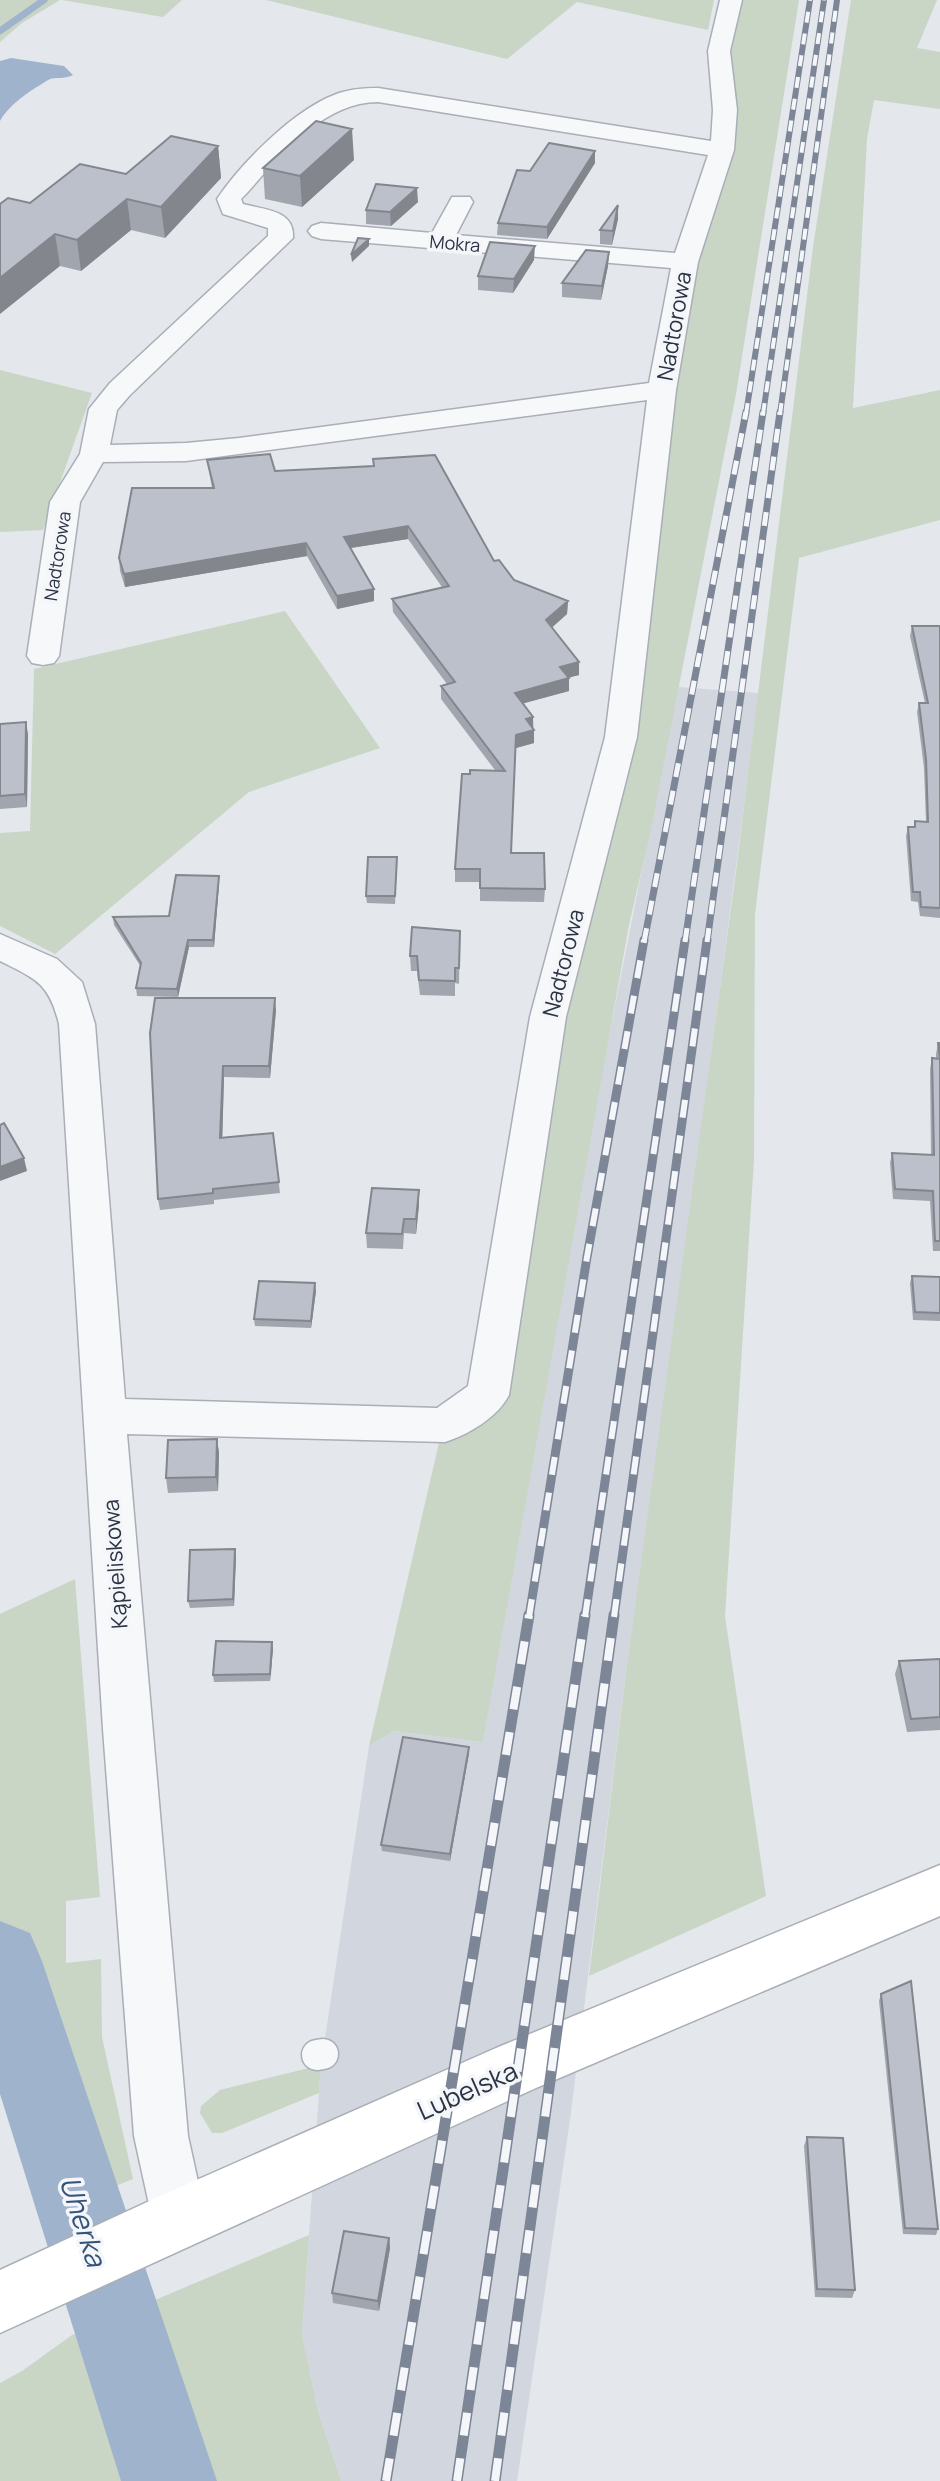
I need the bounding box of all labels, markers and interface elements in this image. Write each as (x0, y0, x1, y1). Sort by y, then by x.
street label: Mokra (429, 229, 481, 257)
street label: Nadtorowa (650, 269, 698, 383)
street label: Nadtorowa (38, 509, 76, 603)
street label: Nadtorowa (535, 906, 591, 1020)
street label: Kąpieliskowa (96, 1498, 134, 1630)
street label: Lubelska (411, 2052, 523, 2128)
water label: Uherka (52, 2171, 117, 2272)

